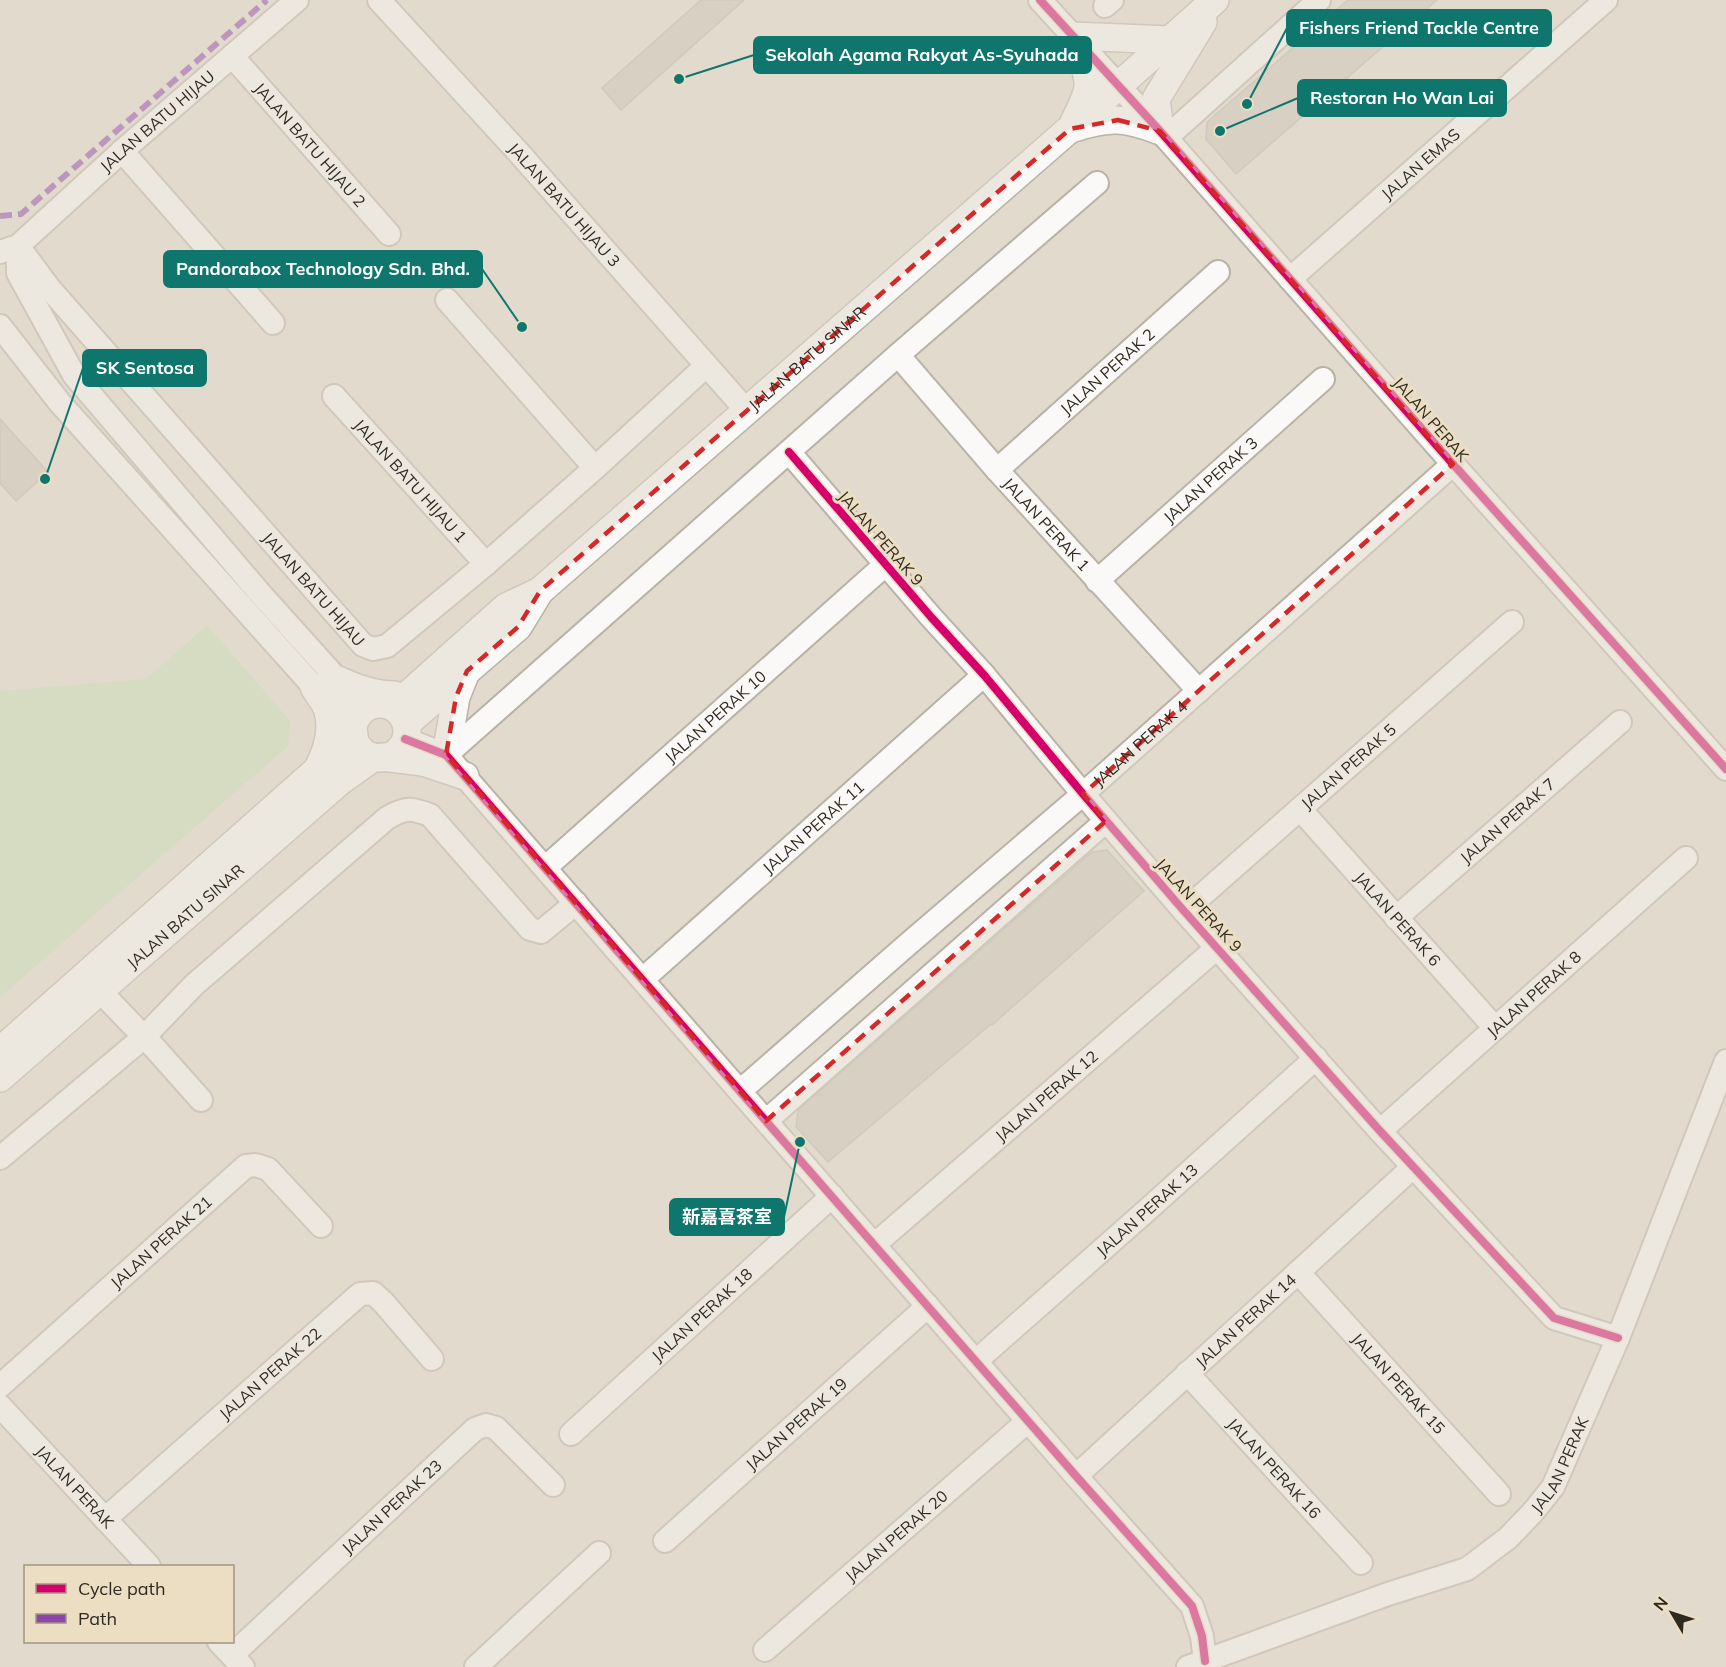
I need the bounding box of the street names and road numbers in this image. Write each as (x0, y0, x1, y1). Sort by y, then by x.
street label: JALAN BATU HIJAU (96, 66, 218, 176)
street label: JALAN BATU HIJAU 2 (250, 78, 370, 211)
street label: JALAN EMAS (1377, 124, 1464, 204)
street label: JALAN BATU HIJAU 3 (504, 138, 625, 271)
street label: JALAN BATU SINAR (744, 302, 870, 415)
street label: JALAN PERAK 2 (1056, 324, 1159, 419)
street label: JALAN PERAK (1389, 372, 1474, 466)
street label: JALAN BATU HIJAU 1 (350, 415, 471, 546)
street label: JALAN PERAK 3 (1159, 432, 1262, 527)
street label: JALAN PERAK 1 (999, 473, 1094, 575)
street label: JALAN PERAK 9 (834, 486, 928, 590)
street label: JALAN BATU HIJAU (258, 528, 369, 650)
street label: JALAN PERAK 10 (660, 666, 770, 767)
street label: JALAN PERAK 4 (1089, 696, 1192, 791)
street label: JALAN PERAK 5 (1297, 719, 1400, 813)
street label: JALAN PERAK 7 (1456, 774, 1559, 868)
street label: JALAN PERAK 11 (758, 777, 868, 878)
street label: JALAN PERAK 9 (1152, 854, 1246, 956)
street label: JALAN BATU SINAR (123, 860, 248, 973)
street label: JALAN PERAK 6 (1350, 867, 1445, 970)
street label: JALAN PERAK 8 (1482, 947, 1585, 1041)
street label: JALAN PERAK 12 (991, 1046, 1102, 1146)
street label: JALAN PERAK 13 (1092, 1159, 1202, 1261)
street label: JALAN PERAK 21 (106, 1191, 216, 1293)
street label: JALAN PERAK 18 (647, 1264, 756, 1366)
street label: JALAN PERAK 14 (1191, 1269, 1300, 1372)
street label: JALAN PERAK 22 (215, 1323, 325, 1424)
street label: JALAN PERAK 15 (1348, 1329, 1450, 1438)
street label: JALAN PERAK 19 (741, 1373, 851, 1474)
street label: JALAN PERAK (1526, 1413, 1593, 1517)
street label: JALAN PERAK 16 (1223, 1414, 1325, 1523)
street label: JALAN PERAK (32, 1441, 119, 1533)
street label: JALAN PERAK 23 (337, 1455, 446, 1558)
street label: JALAN PERAK 20 (841, 1486, 952, 1586)

